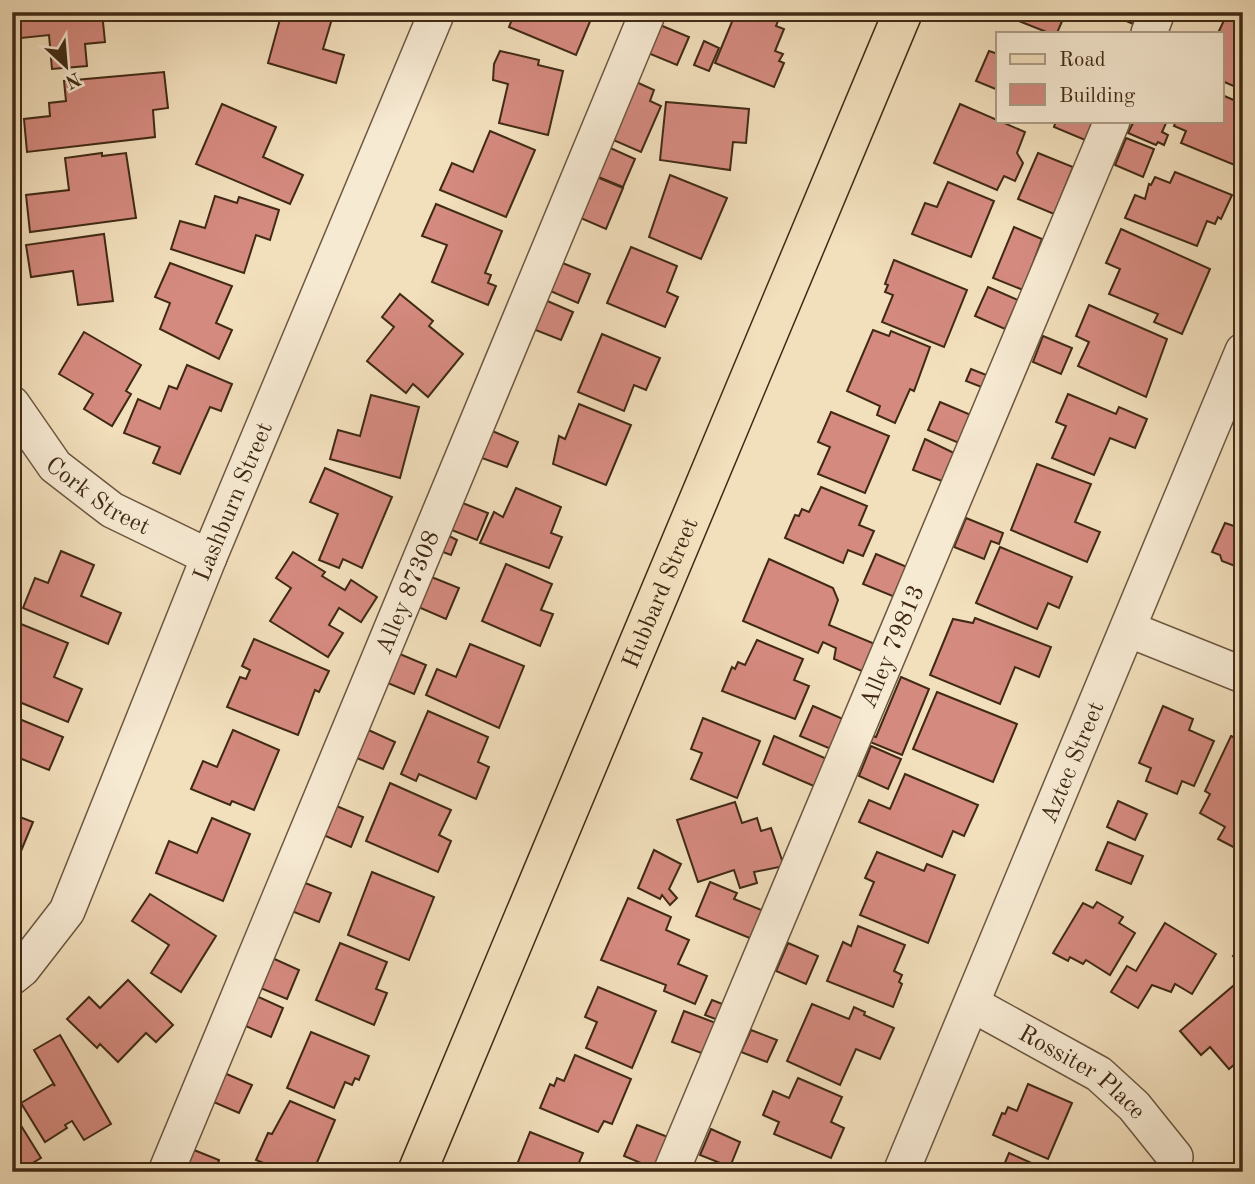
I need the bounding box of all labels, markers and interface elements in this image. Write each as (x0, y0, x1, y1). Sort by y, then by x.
north arrow (32, 32, 102, 102)
legend (996, 32, 1224, 122)
text: Road (1059, 50, 1106, 71)
text: N (61, 67, 83, 91)
text: Building (1059, 86, 1136, 107)
street label: Lashburn Street (191, 419, 278, 585)
street label: Cork Street (40, 453, 153, 540)
street label: Hubbard Street (619, 515, 704, 672)
street label: Alley 87308 (373, 528, 445, 658)
street label: Alley 79813 (857, 582, 930, 712)
street label: Aztec Street (1038, 699, 1109, 827)
street label: Rossiter Place (1014, 1022, 1149, 1124)

